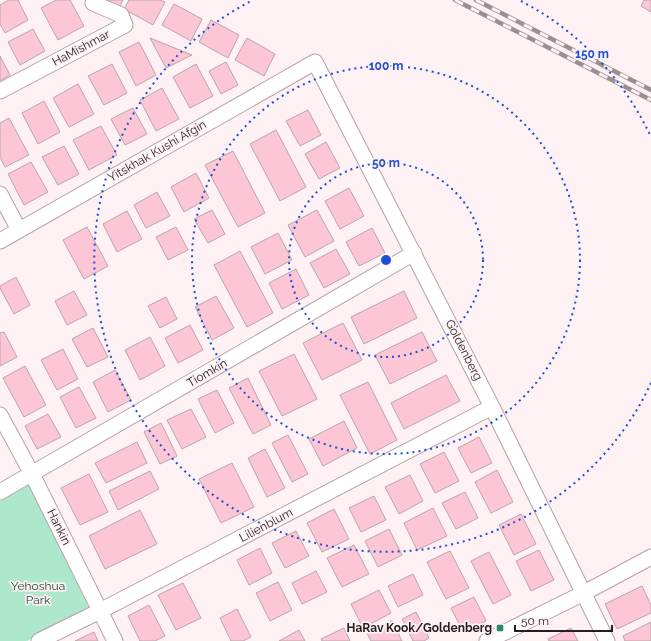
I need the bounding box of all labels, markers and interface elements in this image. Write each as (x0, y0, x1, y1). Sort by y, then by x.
street label: HaMishmar (50, 27, 113, 69)
text: 150 m (575, 47, 609, 61)
text: 100 m (369, 59, 403, 73)
street label: Yitskhak Kushi Afgin (105, 117, 209, 185)
text: 50 m (372, 156, 400, 170)
centre of rings (379, 253, 393, 267)
street label: Goldenberg (443, 317, 485, 383)
street label: Tiomkin (184, 356, 230, 390)
street label: Lilienblum (237, 505, 295, 545)
street label: Hankin (44, 507, 74, 547)
park label: Yehoshua Park (11, 579, 65, 607)
scale bar (515, 607, 612, 633)
text: 50 m (521, 614, 549, 628)
place label: HaRav Kook/Goldenberg (347, 621, 492, 635)
marker: HaRav Kook/Goldenberg (495, 623, 505, 633)

